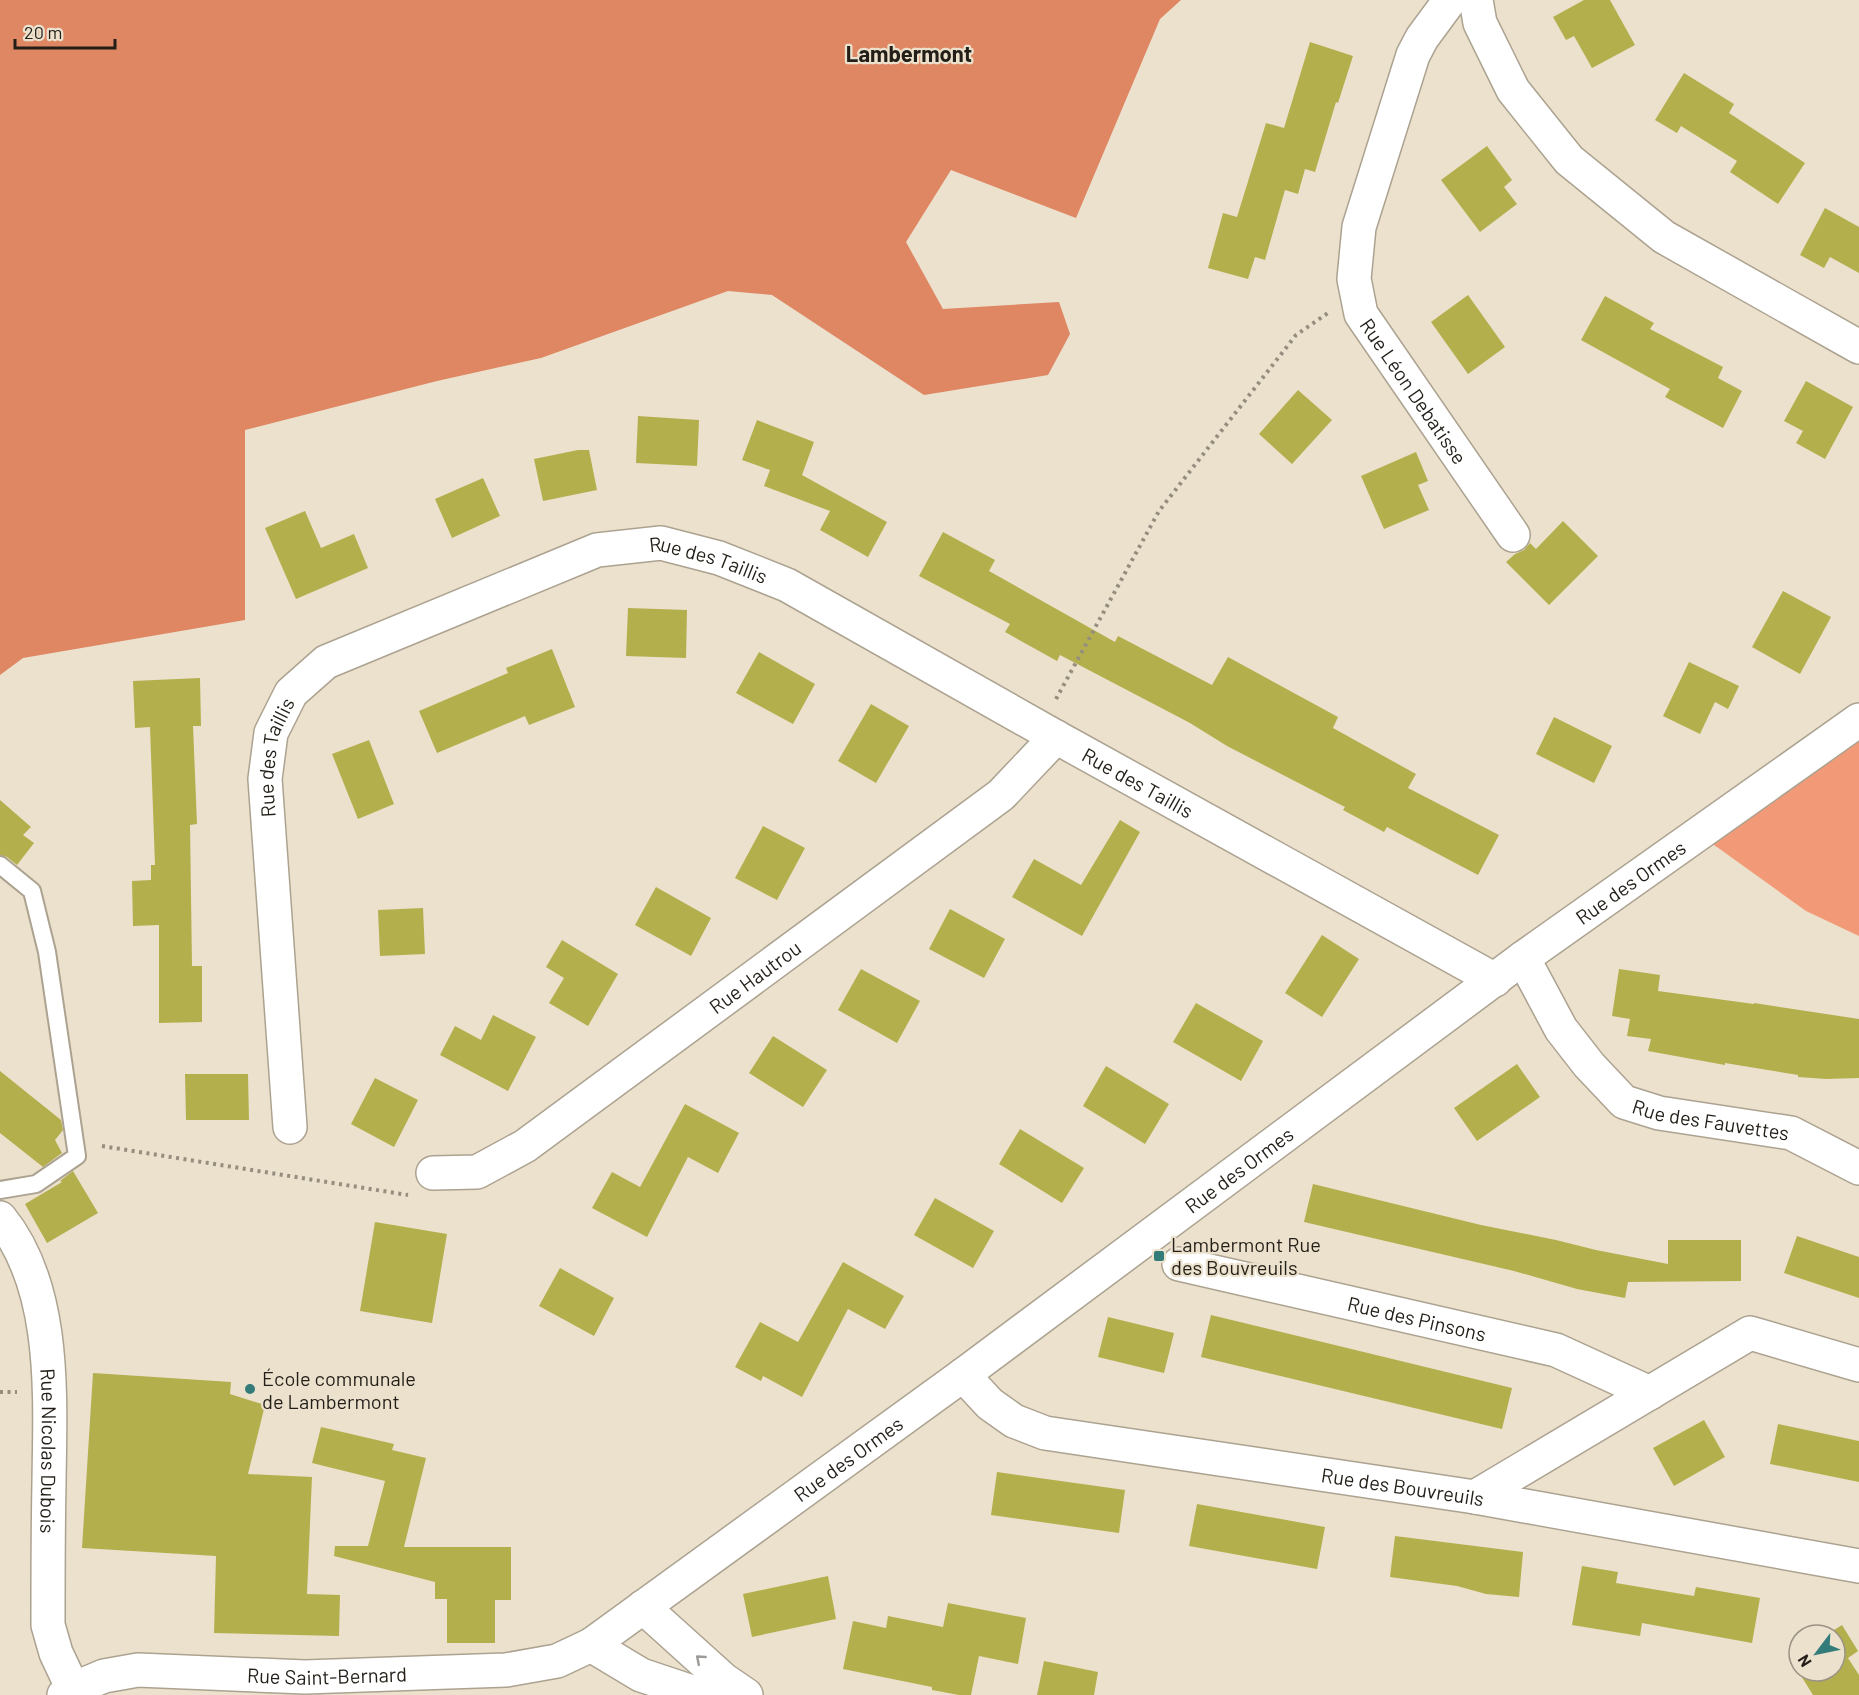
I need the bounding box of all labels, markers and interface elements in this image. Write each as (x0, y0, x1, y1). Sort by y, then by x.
scale bar (15, 12, 116, 50)
text: 20 m (24, 21, 62, 43)
district label: Lambermont (846, 40, 972, 66)
street label: Rue Léon Debatisse (1355, 313, 1472, 468)
street label: Rue des Taillis (648, 531, 771, 588)
street label: Rue des Taillis (253, 693, 299, 818)
street label: Rue des Taillis (1078, 742, 1198, 823)
street label: Rue des Ormes (1571, 835, 1690, 929)
street label: Rue Hautrou (704, 935, 805, 1018)
street label: Rue des Fauvettes (1630, 1093, 1791, 1145)
street label: Rue des Ormes (1180, 1122, 1298, 1218)
place label: Lambermont Rue des Bouvreuils (1171, 1232, 1321, 1279)
marker: Lambermont Rue des Bouvreuils (1152, 1249, 1166, 1263)
street label: Rue des Pinsons (1345, 1291, 1488, 1346)
place label: École communale de Lambermont (262, 1366, 416, 1413)
street label: Rue Nicolas Dubois (36, 1368, 62, 1534)
marker: École communale de Lambermont (243, 1382, 257, 1396)
street label: Rue des Ormes (789, 1411, 907, 1506)
street label: Rue des Bouvreuils (1320, 1462, 1486, 1510)
north arrow (1787, 1623, 1847, 1683)
text: N (1793, 1652, 1815, 1671)
one-way arrow (696, 1655, 707, 1666)
street label: Rue Saint-Bernard (246, 1661, 407, 1689)

